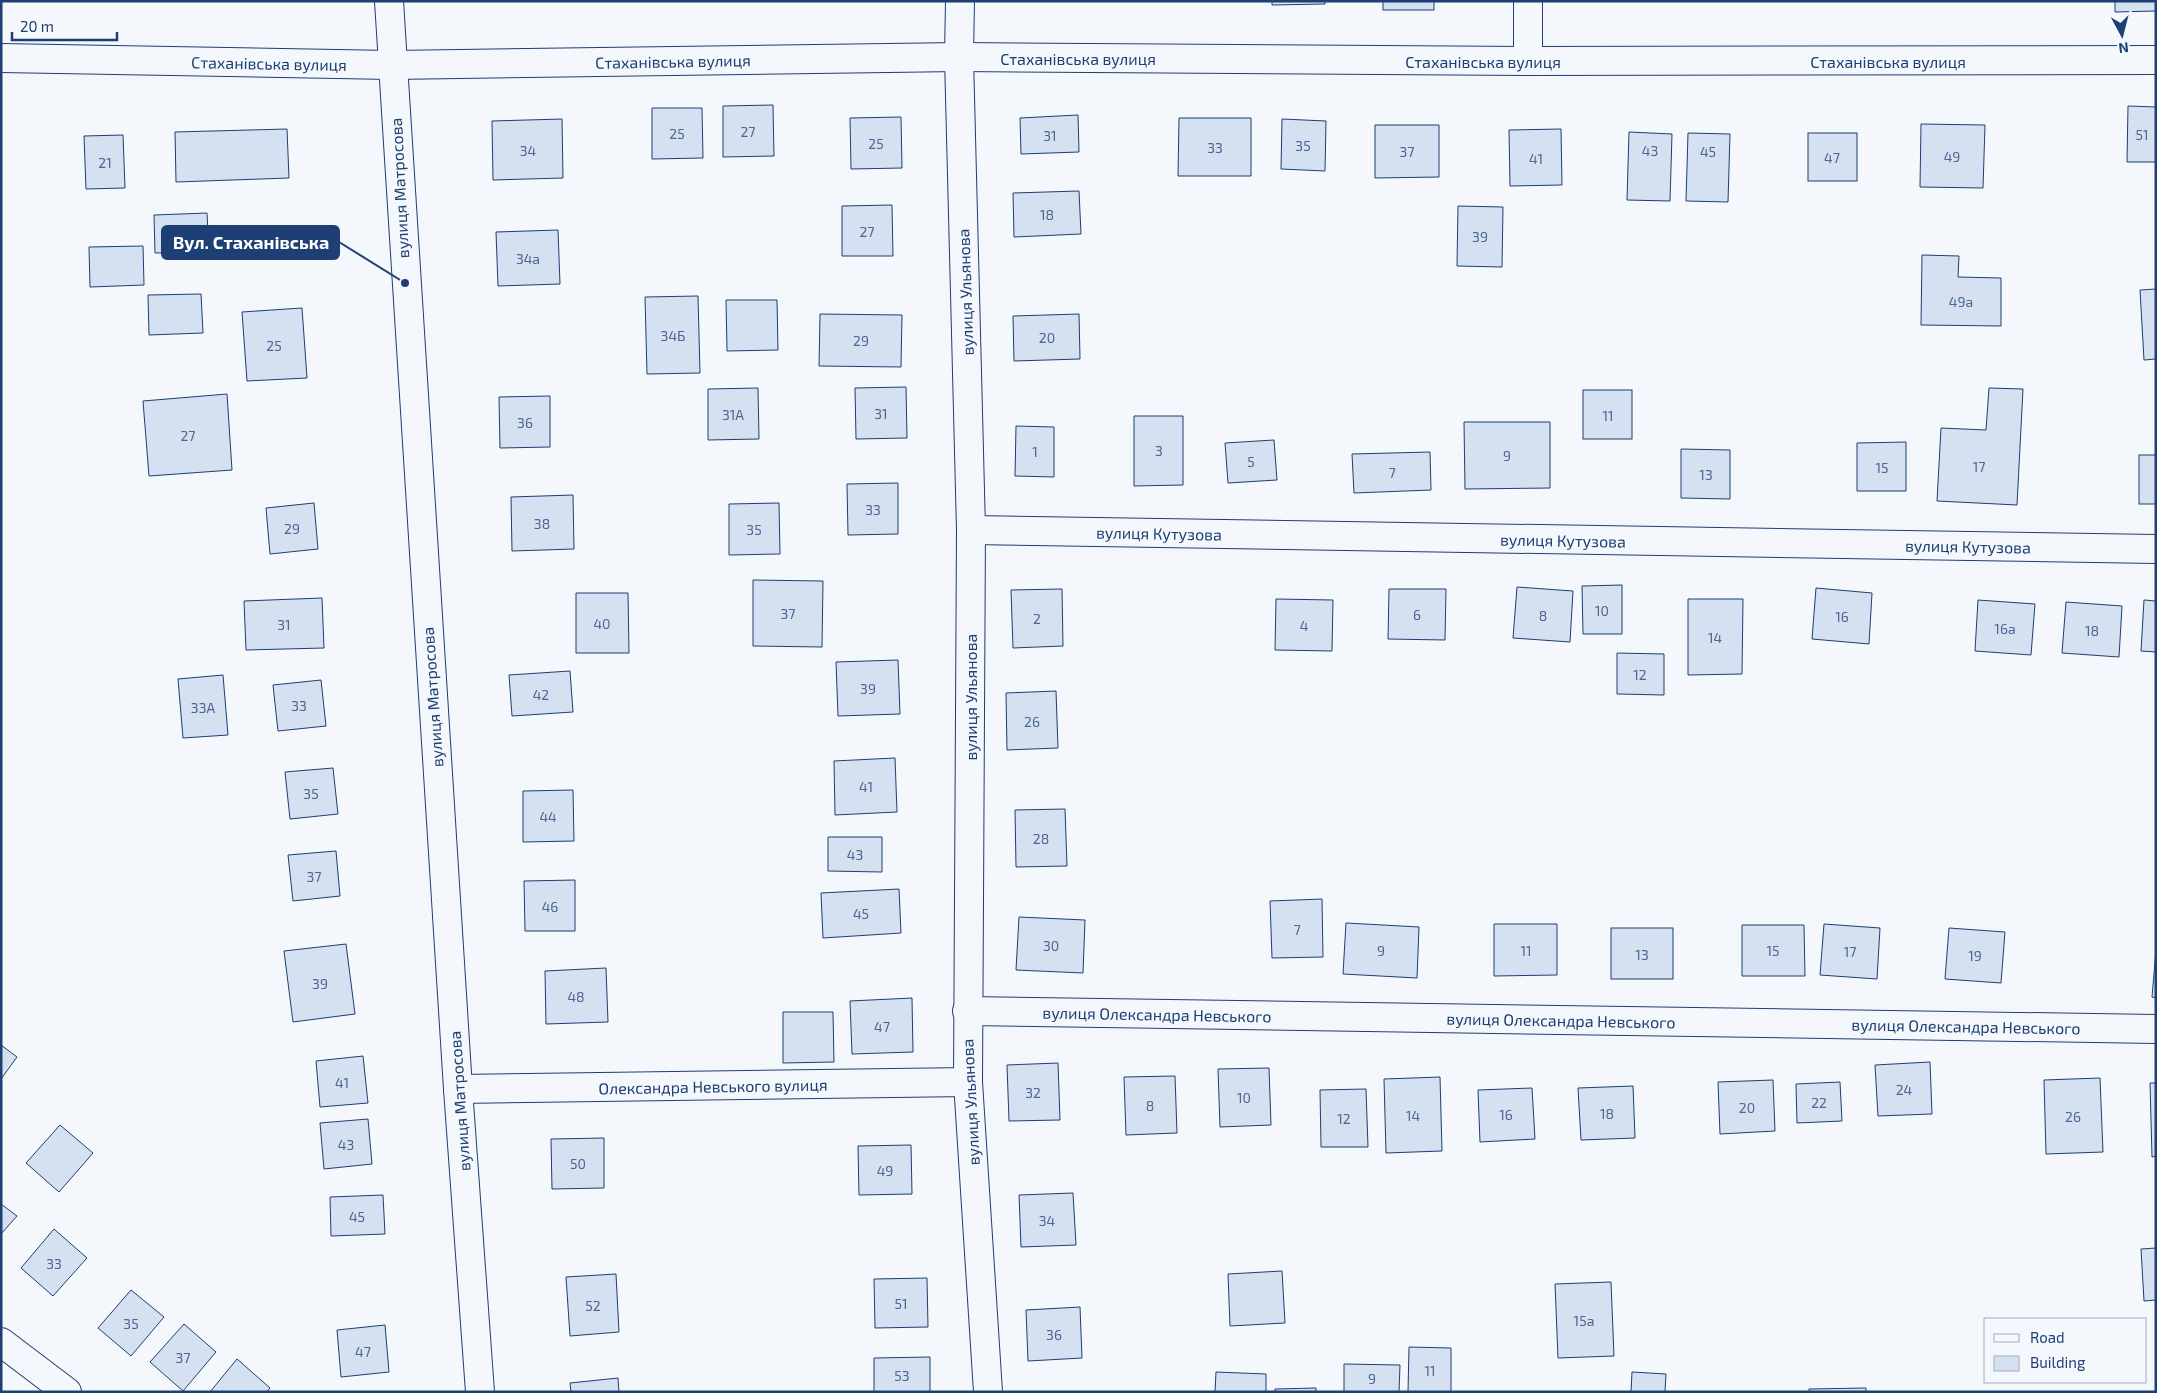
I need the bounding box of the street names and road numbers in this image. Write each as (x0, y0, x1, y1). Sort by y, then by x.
street label: Стаханівська вулиця (1000, 49, 1156, 69)
street label: Стаханівська вулиця (595, 50, 751, 73)
street label: Стаханівська вулиця (191, 52, 347, 75)
street label: Стаханівська вулиця (1405, 52, 1561, 72)
street label: Стаханівська вулиця (1810, 52, 1966, 72)
street label: вулиця Матросова (386, 117, 413, 259)
street label: вулиця Ульянова (953, 228, 978, 356)
street label: вулиця Кутузова (1096, 522, 1222, 545)
street label: вулиця Кутузова (1500, 529, 1626, 552)
street label: вулиця Кутузова (1905, 535, 2031, 558)
street label: вулиця Матросова (418, 626, 447, 768)
street label: вулиця Ульянова (961, 634, 981, 760)
street label: вулиця Олександра Невського (1042, 1003, 1272, 1026)
street label: вулиця Олександра Невського (1446, 1009, 1676, 1032)
street label: вулиця Олександра Невського (1851, 1015, 2081, 1038)
street label: вулиця Матросова (445, 1030, 474, 1172)
street label: вулиця Ульянова (957, 1038, 984, 1166)
street label: Олександра Невського вулиця (598, 1075, 828, 1098)

